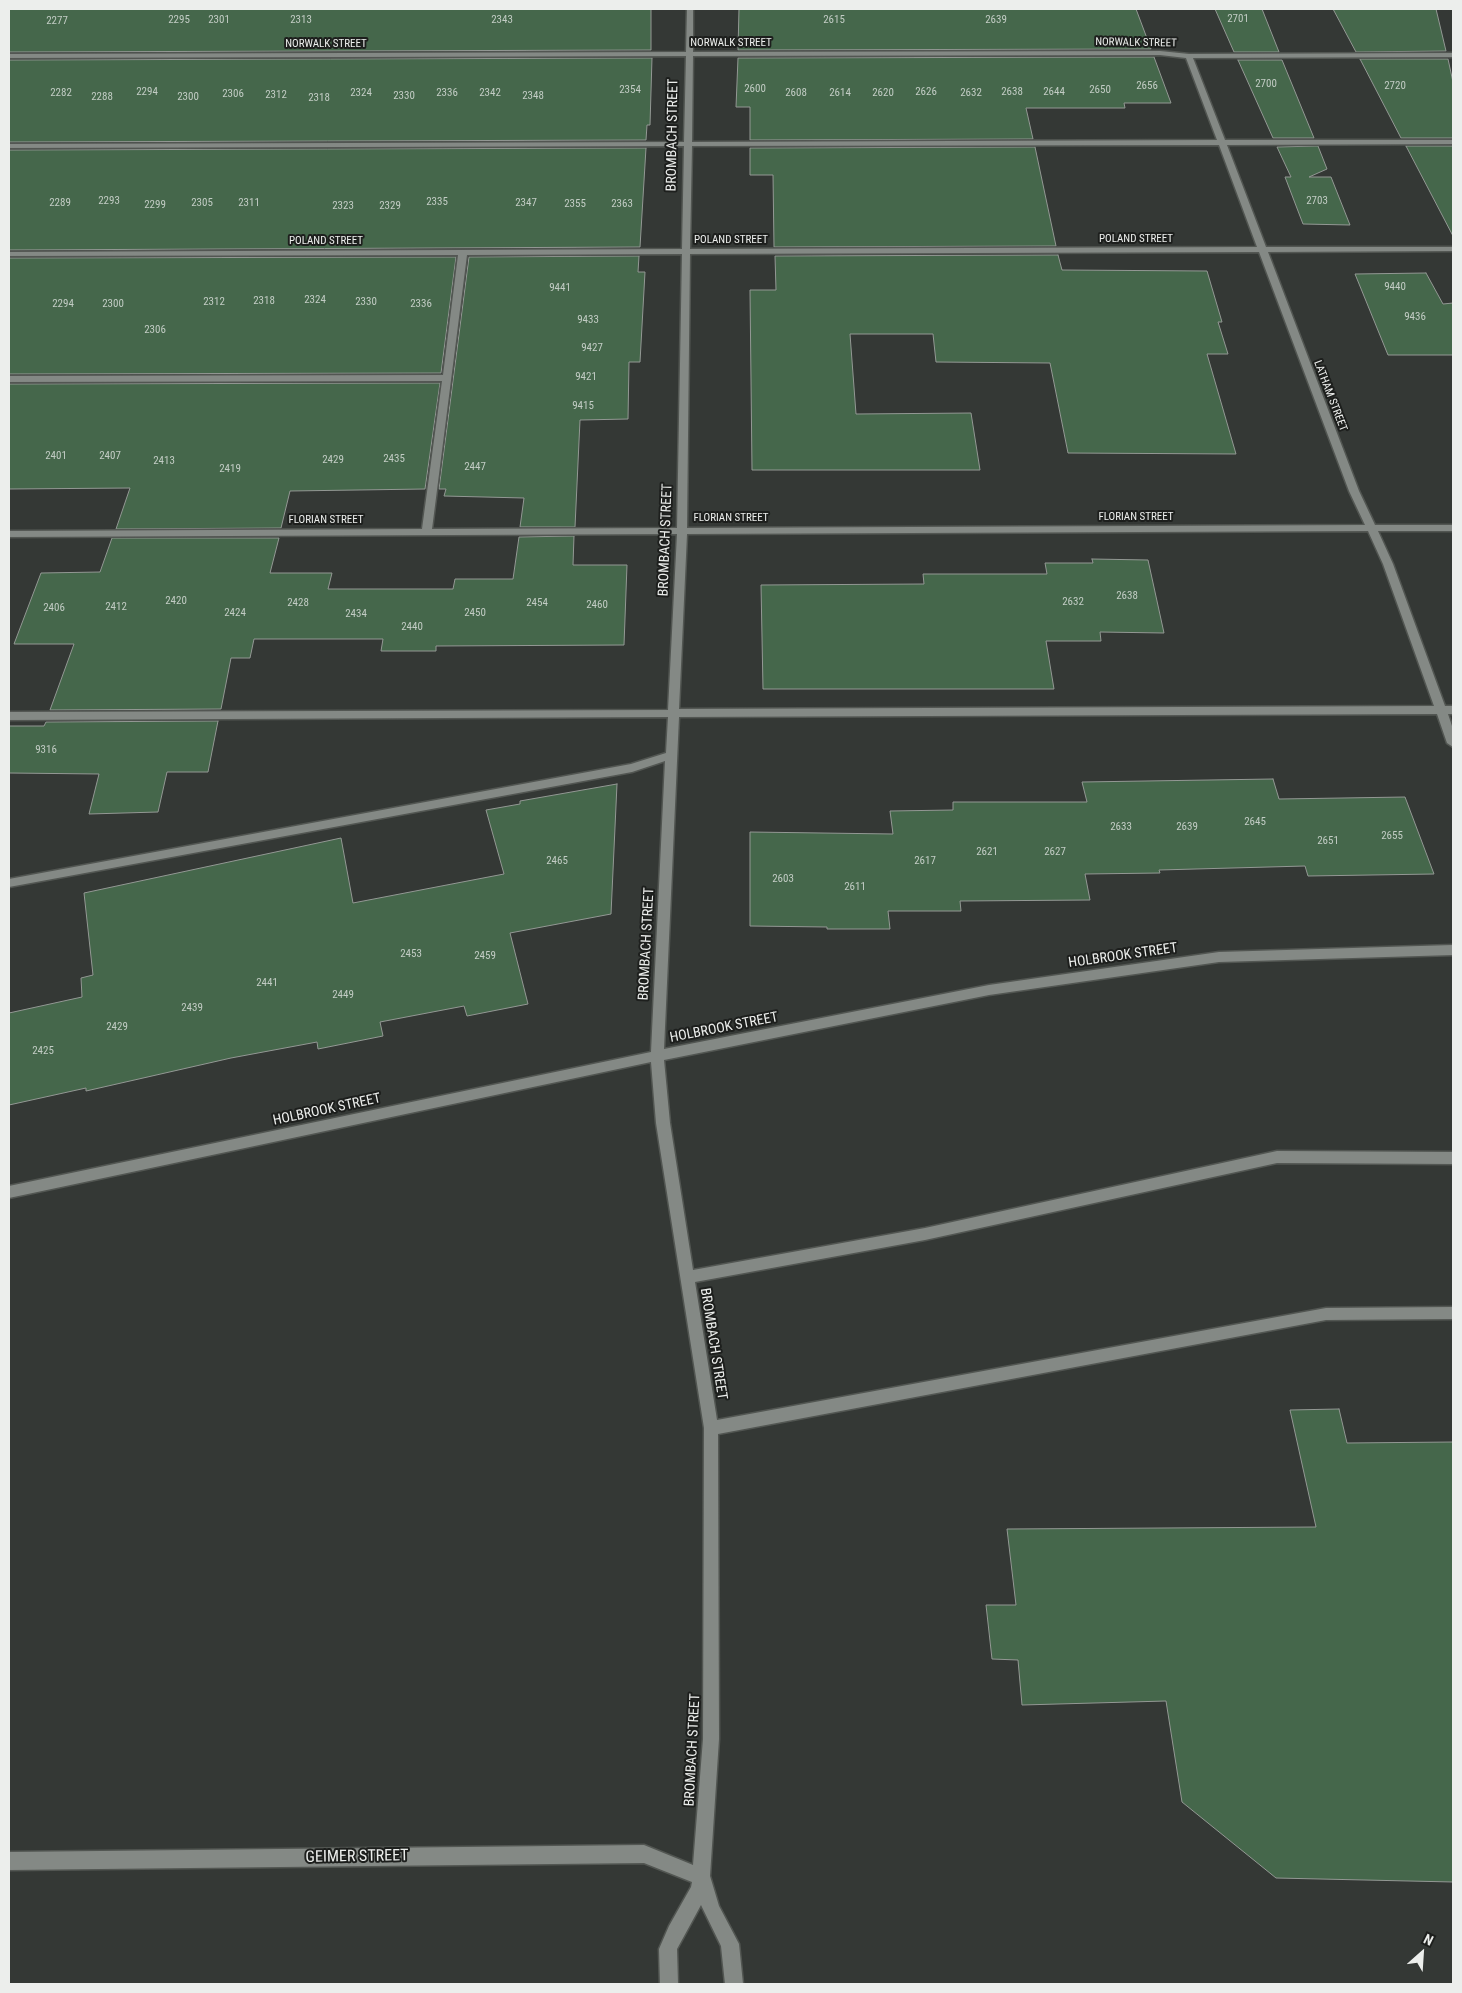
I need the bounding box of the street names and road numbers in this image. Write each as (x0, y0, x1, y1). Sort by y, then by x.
street label: NORWALK STREET (690, 36, 772, 50)
street label: NORWALK STREET (1095, 36, 1177, 50)
street label: NORWALK STREET (285, 37, 367, 51)
street label: BROMBACH STREET (664, 78, 682, 192)
street label: POLAND STREET (1099, 232, 1173, 246)
street label: POLAND STREET (694, 233, 768, 247)
street label: POLAND STREET (289, 234, 363, 248)
street label: LATHAM STREET (1310, 359, 1350, 433)
street label: BROMBACH STREET (656, 483, 676, 597)
street label: FLORIAN STREET (1098, 510, 1174, 524)
street label: FLORIAN STREET (693, 511, 769, 525)
street label: FLORIAN STREET (288, 513, 364, 527)
street label: BROMBACH STREET (636, 887, 658, 1001)
street label: HOLBROOK STREET (1067, 940, 1179, 972)
street label: HOLBROOK STREET (668, 1009, 780, 1047)
street label: HOLBROOK STREET (272, 1090, 382, 1130)
street label: BROMBACH STREET (696, 1287, 730, 1401)
street label: BROMBACH STREET (682, 1693, 704, 1807)
street label: GEIMER STREET (305, 1847, 409, 1867)

